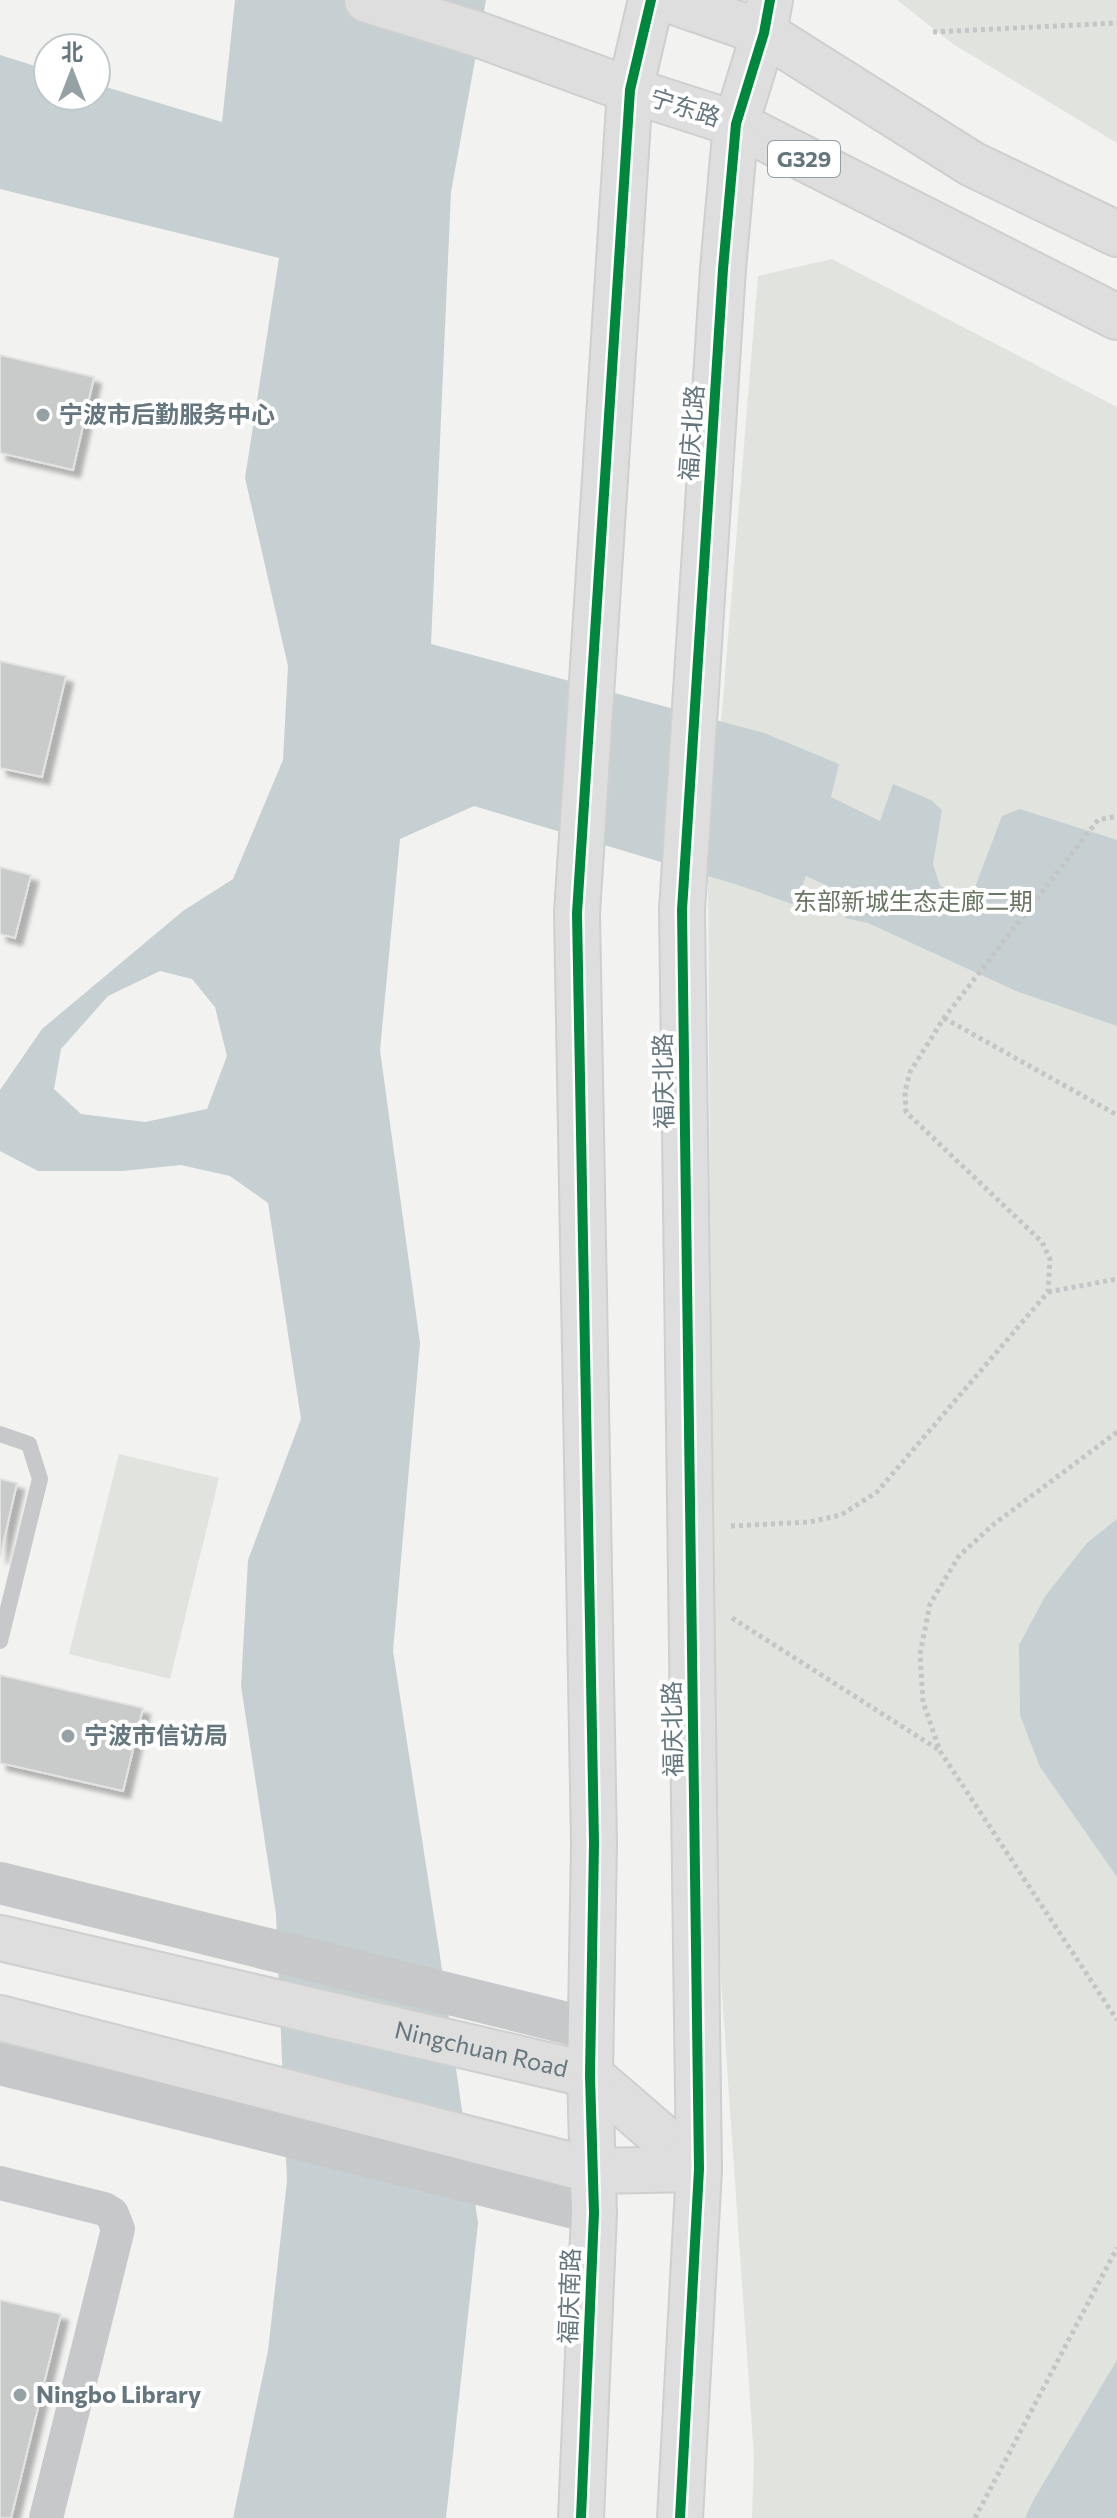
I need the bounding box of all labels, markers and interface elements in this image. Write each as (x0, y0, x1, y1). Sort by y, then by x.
north arrow (32, 32, 112, 112)
text: 北 (61, 38, 83, 65)
street label: 宁东路 (647, 82, 724, 131)
road number: G329 (768, 141, 840, 177)
street label: 福庆北路 (673, 384, 708, 482)
place label: 宁波市后勤服务中心 (59, 399, 275, 428)
marker: 宁波市后勤服务中心 (34, 406, 52, 424)
park label: 东部新城生态走廊二期 (793, 886, 1033, 915)
street label: 福庆北路 (647, 1033, 678, 1129)
street label: 福庆北路 (656, 1681, 687, 1777)
place label: 宁波市信访局 (84, 1720, 228, 1749)
marker: 宁波市信访局 (59, 1727, 77, 1745)
street label: Ningchuan Road (392, 2014, 571, 2082)
street label: 福庆南路 (552, 2247, 585, 2344)
place label: Ningbo Library (36, 2379, 201, 2408)
marker: Ningbo Library (11, 2386, 29, 2404)

